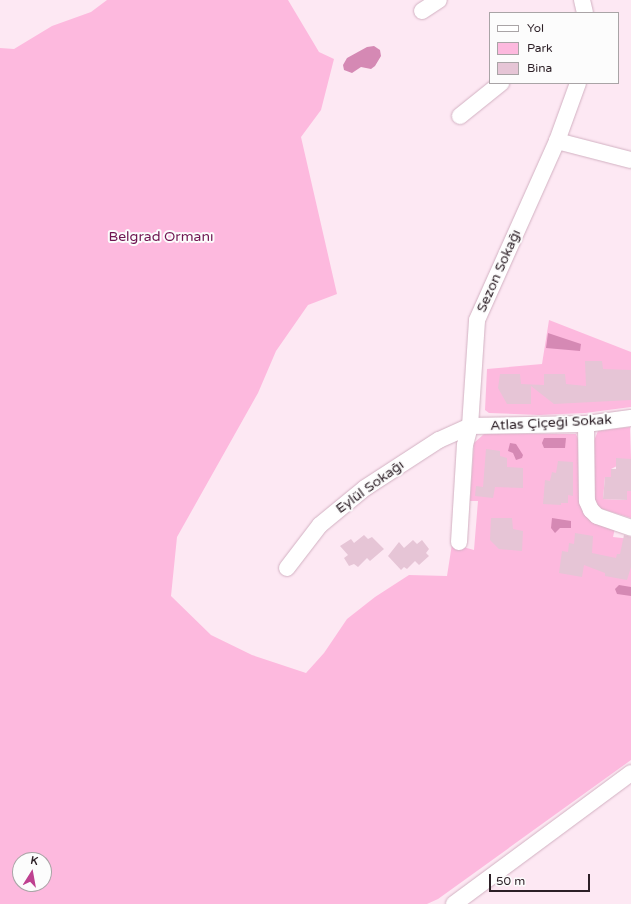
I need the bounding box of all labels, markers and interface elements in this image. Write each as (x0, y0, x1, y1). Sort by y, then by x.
legend (489, 12, 619, 84)
text: Yol (527, 21, 544, 35)
text: Park (527, 41, 553, 55)
text: Bina (527, 61, 552, 75)
street label: Sezon Sokağı (473, 227, 525, 315)
park label: Belgrad Ormanı (109, 229, 213, 245)
street label: Atlas Çiçeği Sokak (490, 411, 612, 435)
street label: Eylül Sokağı (333, 457, 407, 517)
north arrow (12, 852, 52, 892)
text: K (29, 854, 39, 868)
scale bar (491, 866, 592, 892)
text: 50 m (496, 874, 525, 888)

